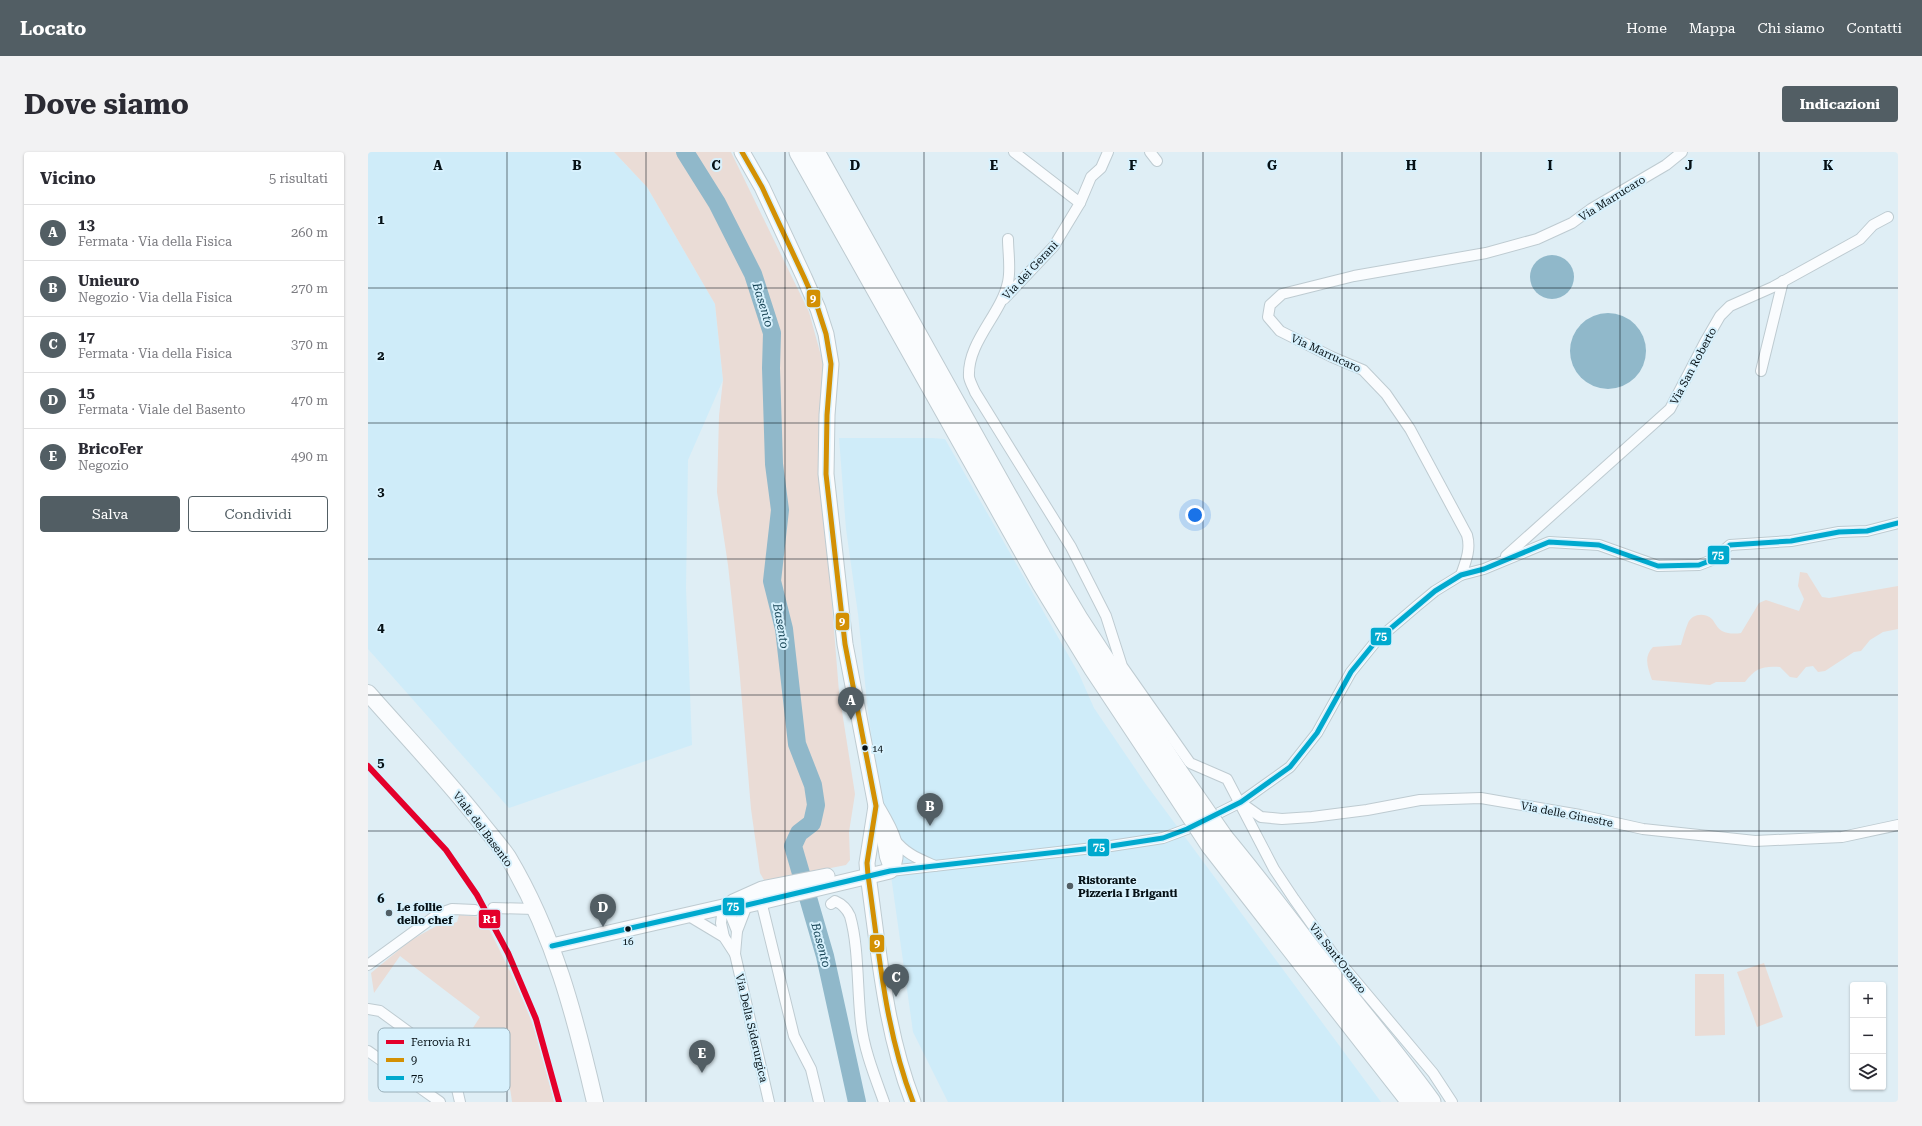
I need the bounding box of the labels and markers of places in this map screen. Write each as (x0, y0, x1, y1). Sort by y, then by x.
pin: A (838, 687, 864, 720)
marker: 14 (860, 743, 870, 753)
place label: 14 (872, 743, 884, 754)
pin: B (917, 793, 943, 826)
place label: Ristorante Pizzeria I Briganti (1078, 874, 1178, 900)
marker: Ristorante Pizzeria I Briganti (1065, 881, 1075, 891)
pin: D (590, 894, 616, 927)
place label: Le follie dello chef (397, 901, 453, 927)
marker: Le follie dello chef (384, 908, 394, 918)
marker: 16 (623, 924, 633, 934)
place label: 16 (622, 936, 634, 947)
pin: C (883, 964, 909, 997)
pin: E (689, 1040, 715, 1073)

